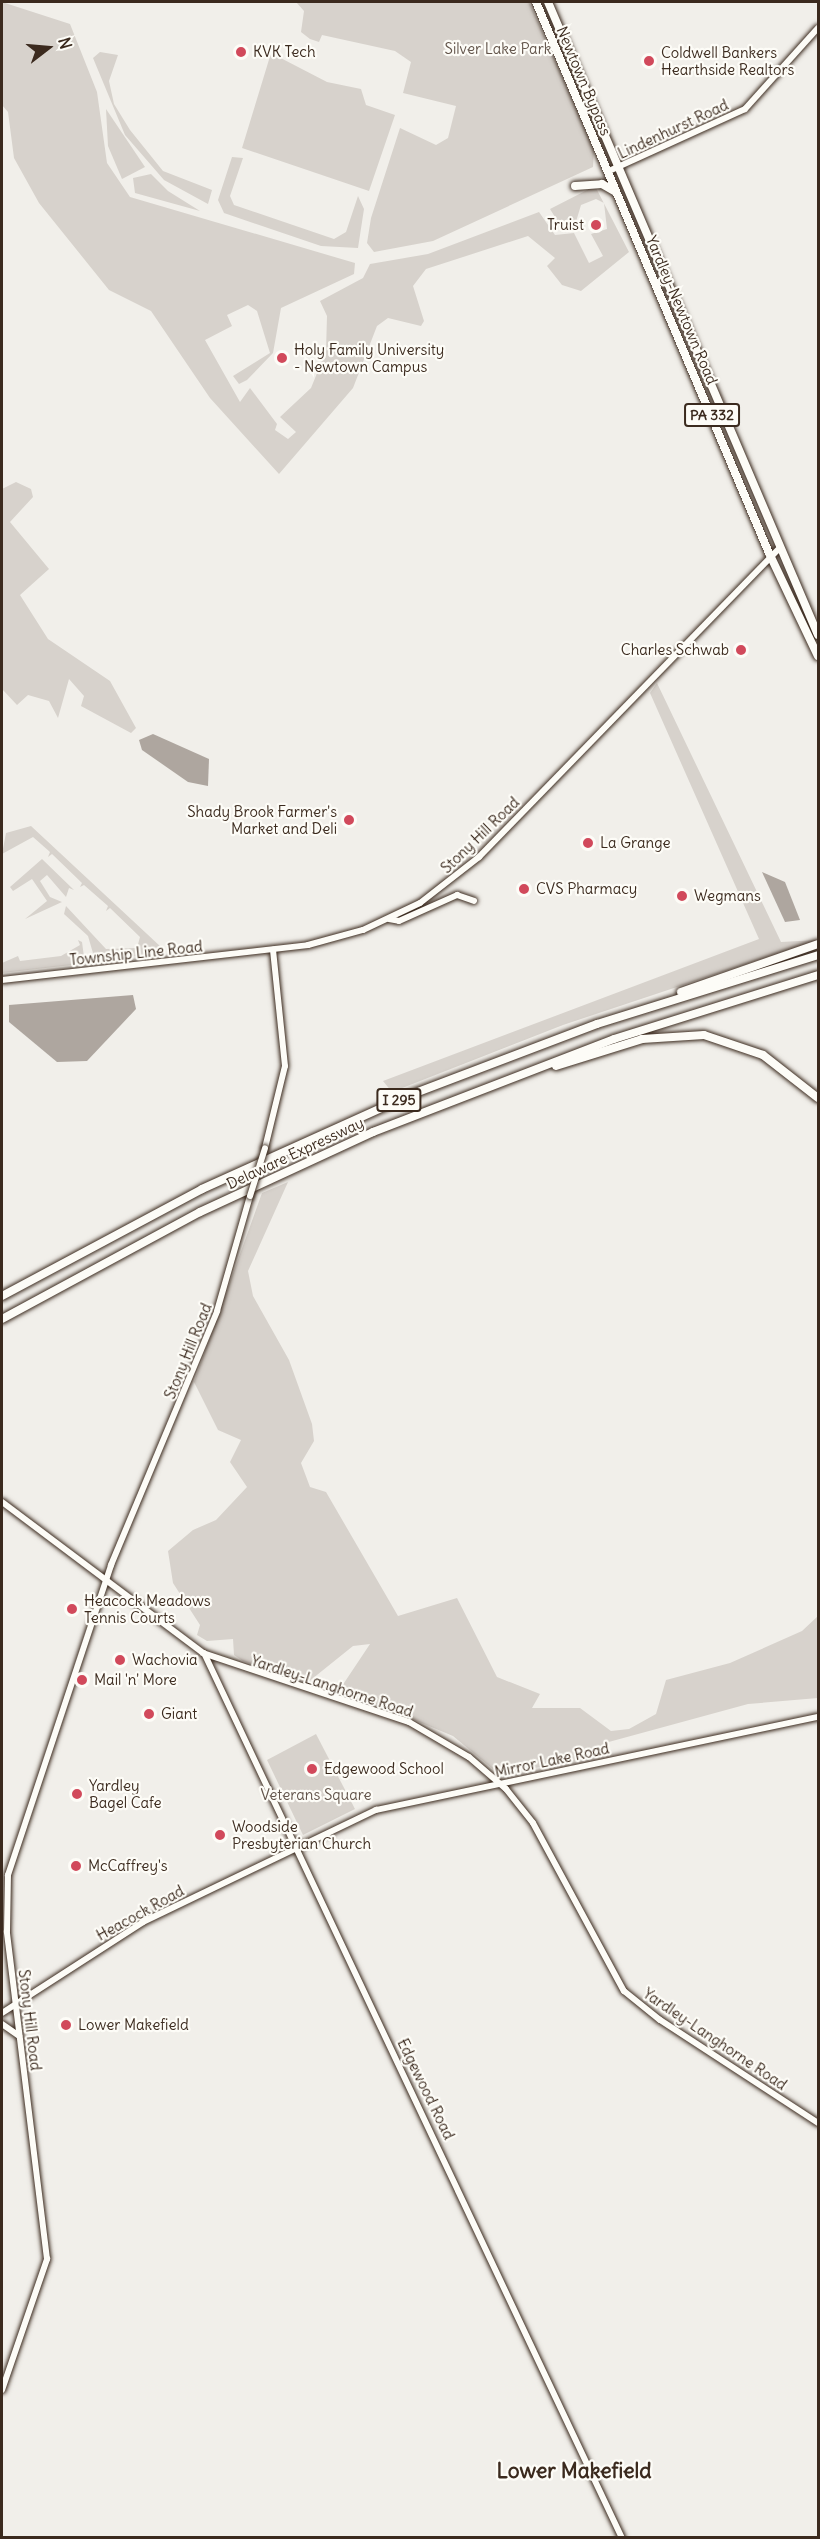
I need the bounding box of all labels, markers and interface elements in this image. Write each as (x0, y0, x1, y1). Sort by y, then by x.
north arrow (18, 18, 78, 78)
street label: Newtown Bypass (553, 24, 615, 138)
text: N (54, 35, 76, 51)
park label: Silver Lake Park (445, 40, 551, 58)
place label: KVK Tech (253, 43, 316, 61)
place label: Coldwell Bankers Hearthside Realtors (661, 43, 794, 78)
marker: KVK Tech (234, 45, 248, 59)
marker: Coldwell Bankers Hearthside Realtors (642, 54, 656, 68)
street label: Lindenhurst Road (615, 96, 731, 162)
place label: Truist (547, 216, 584, 234)
marker: Truist (589, 218, 603, 232)
street label: Yardley-Newtown Road (643, 233, 721, 387)
place label: Holy Family University - Newtown Campus (294, 340, 444, 375)
marker: Holy Family University - Newtown Campus (275, 351, 289, 365)
road number: PA 332 (684, 404, 740, 426)
place label: Charles Schwab (621, 641, 729, 659)
marker: Charles Schwab (734, 643, 748, 657)
street label: Stony Hill Road (437, 793, 523, 877)
place label: Shady Brook Farmer's Market and Deli (187, 802, 337, 837)
marker: Shady Brook Farmer's Market and Deli (342, 813, 356, 827)
place label: La Grange (600, 834, 671, 852)
marker: La Grange (581, 836, 595, 850)
place label: CVS Pharmacy (536, 880, 637, 898)
marker: CVS Pharmacy (517, 882, 531, 896)
place label: Wegmans (694, 887, 761, 905)
marker: Wegmans (675, 889, 689, 903)
street label: Township Line Road (69, 937, 203, 969)
road number: I 295 (375, 1089, 423, 1111)
street label: Delaware Expressway (224, 1113, 366, 1193)
street label: Stony Hill Road (161, 1300, 215, 1402)
place label: Heacock Meadows Tennis Courts (84, 1591, 211, 1626)
marker: Heacock Meadows Tennis Courts (65, 1602, 79, 1616)
place label: Wachovia (132, 1651, 198, 1669)
street label: Yardley-Langhorne Road (249, 1651, 415, 1721)
marker: Wachovia (113, 1653, 127, 1667)
place label: Mail 'n' More (94, 1671, 177, 1689)
marker: Mail 'n' More (75, 1673, 89, 1687)
place label: Giant (161, 1705, 197, 1723)
marker: Giant (142, 1707, 156, 1721)
street label: Mirror Lake Road (493, 1739, 611, 1781)
place label: Edgewood School (324, 1760, 444, 1778)
marker: Edgewood School (305, 1762, 319, 1776)
place label: Yardley Bagel Cafe (89, 1776, 162, 1811)
park label: Veterans Square (260, 1786, 372, 1804)
marker: Yardley Bagel Cafe (70, 1787, 84, 1801)
place label: Woodside Presbyterian Church (232, 1817, 371, 1852)
marker: Woodside Presbyterian Church (213, 1828, 227, 1842)
place label: McCaffrey's (88, 1857, 168, 1875)
marker: McCaffrey's (69, 1859, 83, 1873)
street label: Heacock Road (93, 1882, 187, 1944)
street label: Stony Hill Road (15, 1968, 45, 2072)
street label: Yardley-Langhorne Road (640, 1984, 790, 2094)
place label: Lower Makefield (78, 2016, 189, 2034)
marker: Lower Makefield (59, 2018, 73, 2032)
street label: Edgewood Road (394, 2036, 458, 2142)
district label: Lower Makefield (496, 2458, 652, 2484)

